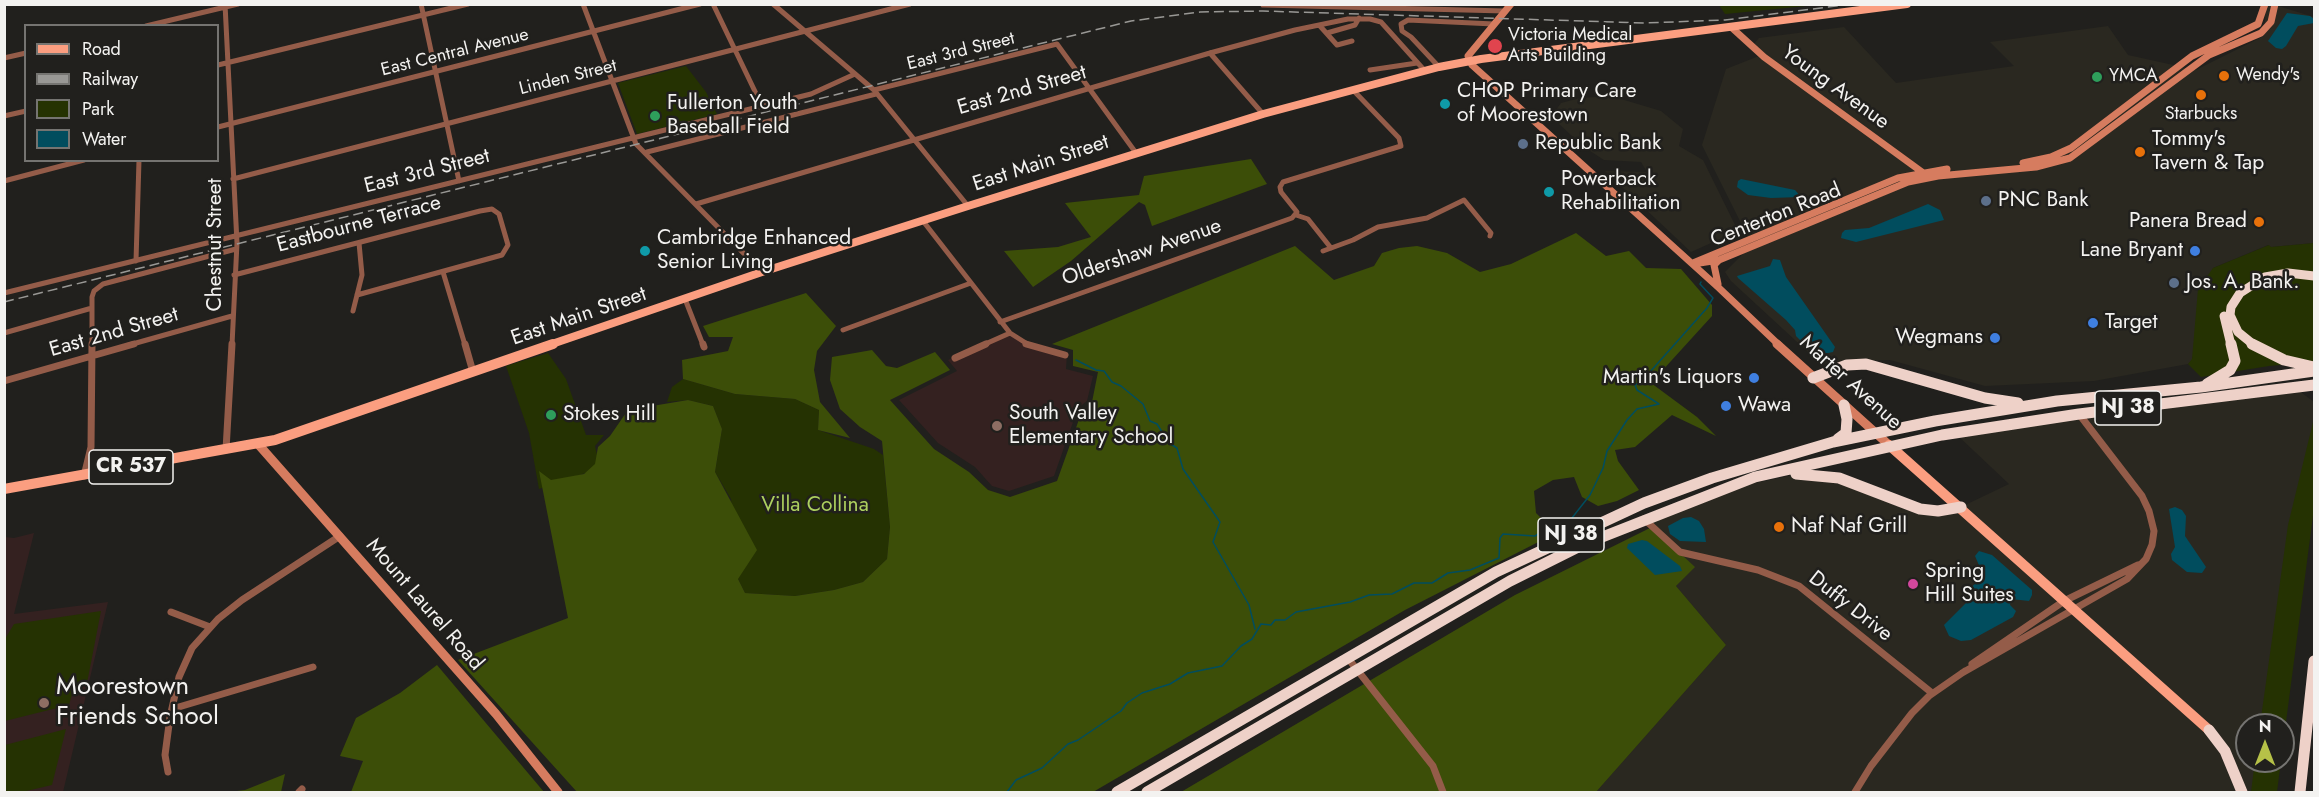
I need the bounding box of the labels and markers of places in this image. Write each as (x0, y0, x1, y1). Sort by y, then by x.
place label: Victoria Medical Arts Building (1508, 25, 1632, 68)
marker: Victoria Medical Arts Building (1486, 37, 1504, 55)
place label: Wendy's (2236, 65, 2300, 87)
place label: YMCA (2109, 66, 2158, 88)
marker: Wendy's (2217, 69, 2231, 83)
marker: YMCA (2090, 70, 2104, 84)
place label: CHOP Primary Care of Moorestown (1457, 79, 1637, 129)
marker: Starbucks (2194, 88, 2208, 102)
place label: Fullerton Youth Baseball Field (667, 91, 798, 141)
marker: CHOP Primary Care of Moorestown (1438, 97, 1452, 111)
place label: Starbucks (2165, 104, 2237, 126)
marker: Fullerton Youth Baseball Field (648, 109, 662, 123)
place label: Tommy's Tavern & Tap (2152, 127, 2264, 177)
place label: Republic Bank (1535, 131, 1661, 157)
marker: Republic Bank (1516, 137, 1530, 151)
marker: Tommy's Tavern & Tap (2133, 145, 2147, 159)
place label: Powerback Rehabilitation (1561, 167, 1681, 217)
marker: Powerback Rehabilitation (1542, 185, 1556, 199)
place label: PNC Bank (1998, 188, 2089, 214)
marker: PNC Bank (1979, 194, 1993, 208)
place label: Panera Bread (2129, 209, 2247, 235)
marker: Panera Bread (2252, 215, 2266, 229)
place label: Cambridge Enhanced Senior Living (657, 226, 851, 276)
place label: Lane Bryant (2080, 238, 2183, 264)
marker: Cambridge Enhanced Senior Living (638, 244, 652, 258)
marker: Lane Bryant (2188, 244, 2202, 258)
place label: Jos. A. Bank. (2186, 270, 2300, 296)
marker: Jos. A. Bank. (2167, 276, 2181, 290)
place label: Target (2105, 310, 2157, 336)
marker: Target (2086, 316, 2100, 330)
place label: Wegmans (1895, 325, 1983, 351)
marker: Wegmans (1988, 331, 2002, 345)
place label: Martin's Liquors (1603, 365, 1742, 391)
marker: Martin's Liquors (1747, 371, 1761, 385)
place label: Wawa (1738, 393, 1791, 419)
marker: Wawa (1719, 399, 1733, 413)
place label: South Valley Elementary School (1009, 401, 1173, 451)
place label: Stokes Hill (563, 402, 656, 428)
marker: Stokes Hill (544, 408, 558, 422)
marker: South Valley Elementary School (990, 419, 1004, 433)
place label: Naf Naf Grill (1791, 514, 1907, 540)
marker: Naf Naf Grill (1772, 520, 1786, 534)
place label: Spring Hill Suites (1925, 559, 2014, 609)
marker: Spring Hill Suites (1906, 577, 1920, 591)
place label: Moorestown Friends School (56, 672, 219, 734)
marker: Moorestown Friends School (37, 696, 51, 710)

